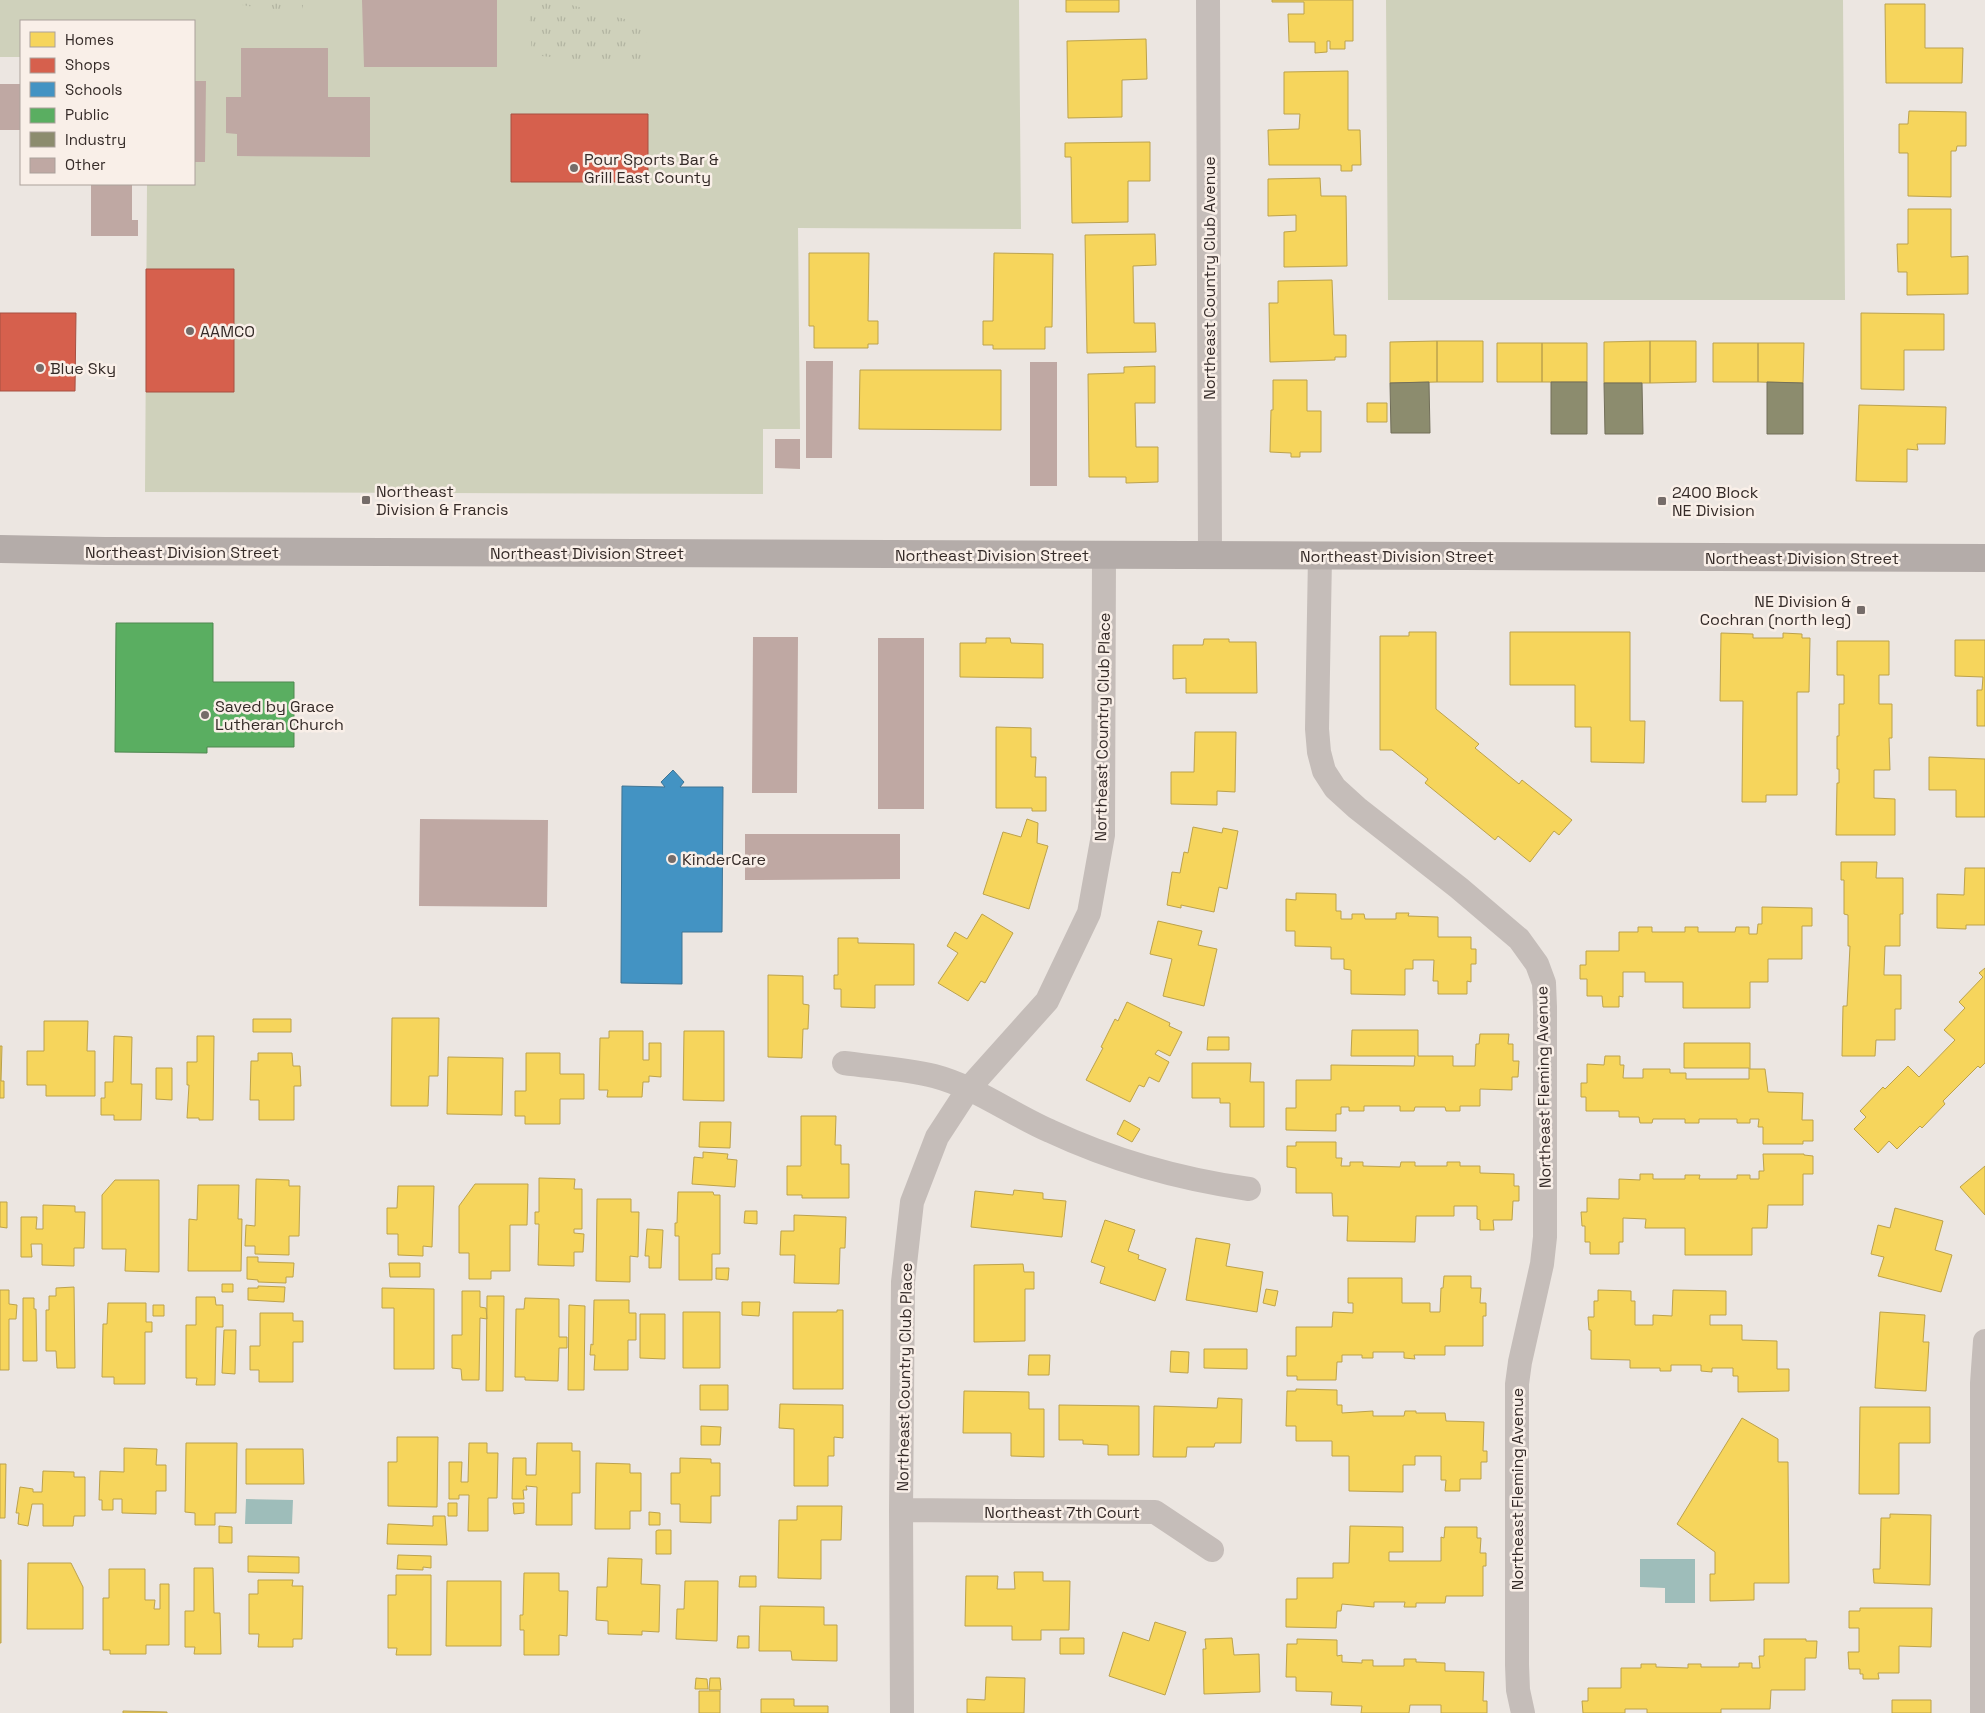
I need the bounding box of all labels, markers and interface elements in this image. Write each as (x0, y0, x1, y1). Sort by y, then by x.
legend (20, 20, 195, 185)
text: Homes (65, 30, 114, 49)
text: Shops (65, 55, 110, 74)
text: Schools (65, 80, 123, 99)
text: Public (65, 105, 109, 124)
text: Industry (65, 130, 126, 149)
place label: Pour Sports Bar & Grill East County (584, 149, 719, 188)
text: Other (65, 155, 106, 174)
street label: Northeast Country Club Avenue (1199, 156, 1220, 400)
marker: Pour Sports Bar & Grill East County (568, 162, 580, 174)
place label: AAMCO (200, 321, 255, 342)
marker: AAMCO (184, 325, 196, 337)
place label: Blue Sky (50, 358, 116, 379)
marker: Blue Sky (34, 362, 46, 374)
place label: Northeast Division & Francis (376, 481, 508, 520)
place label: 2400 Block NE Division (1672, 482, 1759, 521)
marker: Northeast Division & Francis (360, 494, 372, 506)
marker: 2400 Block NE Division (1656, 495, 1668, 507)
street label: Northeast Division Street (85, 542, 279, 563)
street label: Northeast Division Street (490, 543, 684, 564)
street label: Northeast Division Street (895, 545, 1089, 566)
street label: Northeast Division Street (1300, 546, 1494, 567)
street label: Northeast Division Street (1705, 548, 1899, 569)
place label: NE Division & Cochran (north leg) (1700, 591, 1851, 630)
marker: NE Division & Cochran (north leg) (1855, 604, 1867, 616)
street label: Northeast Country Club Place (1090, 612, 1115, 842)
place label: Saved by Grace Lutheran Church (215, 696, 344, 735)
marker: Saved by Grace Lutheran Church (199, 709, 211, 721)
place label: KinderCare (682, 849, 766, 870)
marker: KinderCare (666, 853, 678, 865)
street label: Northeast Fleming Avenue (1531, 986, 1556, 1188)
street label: Northeast Country Club Place (892, 1262, 917, 1492)
street label: Northeast Fleming Avenue (1507, 1388, 1528, 1590)
street label: Northeast 7th Court (984, 1502, 1140, 1523)

